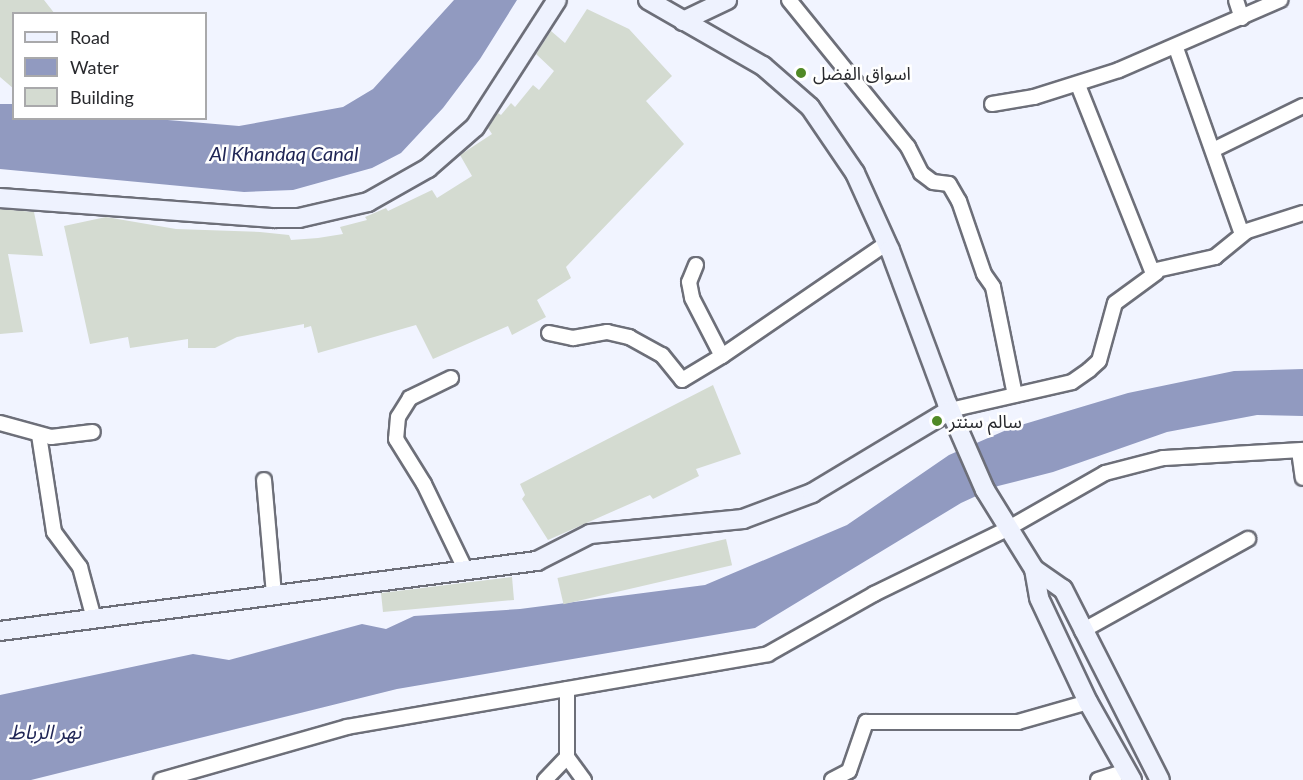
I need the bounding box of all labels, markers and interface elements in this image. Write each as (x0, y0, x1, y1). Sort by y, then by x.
legend (12, 12, 207, 120)
text: Road (70, 26, 110, 48)
text: Water (70, 56, 119, 78)
place label: اسواق الفضل (813, 62, 911, 84)
marker: اسواق الفضل (794, 66, 808, 80)
text: Building (70, 86, 134, 108)
water label: Al Khandaq Canal (209, 141, 359, 165)
place label: سالم سنتر (949, 410, 1022, 432)
marker: سالم سنتر (930, 414, 944, 428)
water label: نهر الرباط (9, 719, 81, 743)

